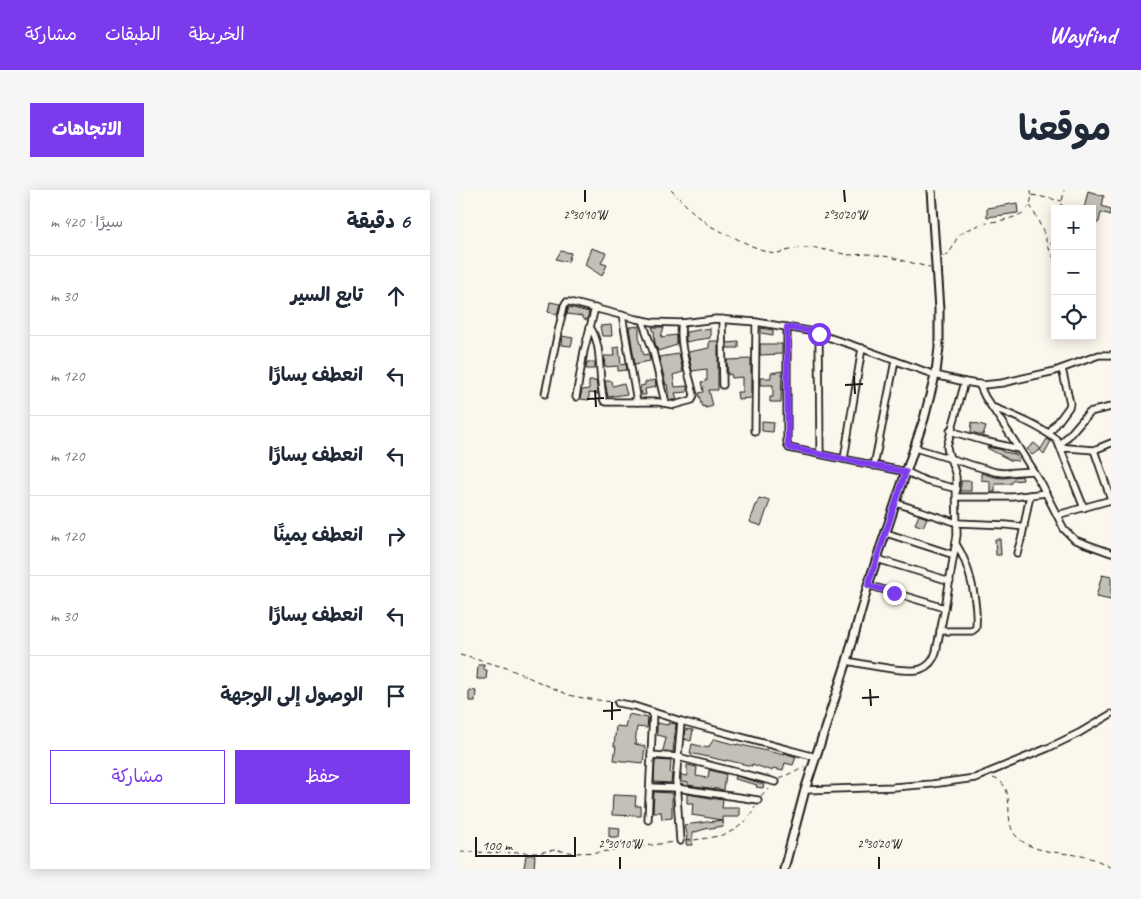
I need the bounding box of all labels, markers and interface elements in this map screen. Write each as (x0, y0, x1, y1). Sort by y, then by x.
text: Wayfind (1049, 20, 1116, 50)
text: مشاركة (25, 23, 77, 45)
text: الطبقات (105, 23, 161, 45)
text: الخريطة (189, 23, 245, 45)
button: الاتجاهات (30, 103, 144, 157)
text: موقعنا (1018, 106, 1111, 151)
map controls (1051, 205, 1096, 340)
button: + (1051, 205, 1096, 250)
text: 2°30'10"W (563, 207, 609, 223)
text: 2°30'20"W (823, 207, 869, 223)
text: 6 دقيقة (347, 208, 410, 234)
text: سيرًا · 420 m (50, 212, 123, 232)
button: − (1051, 250, 1096, 295)
icon: ahead (382, 282, 410, 310)
text: تابع السير (291, 283, 363, 307)
text: 30 m (50, 286, 77, 306)
button: locate (1051, 295, 1096, 340)
route start (808, 323, 831, 346)
icon: left (382, 362, 410, 390)
text: انعطف يسارًا (269, 363, 363, 387)
text: 120 m (50, 366, 84, 386)
icon: left (382, 442, 410, 470)
text: انعطف يسارًا (269, 443, 363, 467)
text: 120 m (50, 446, 84, 466)
icon: right (382, 522, 410, 550)
text: انعطف يمينًا (274, 523, 363, 547)
text: 120 m (50, 526, 84, 546)
route end (883, 582, 906, 605)
icon: left (382, 602, 410, 630)
text: انعطف يسارًا (269, 603, 363, 627)
text: 30 m (50, 606, 77, 626)
icon: arrive (382, 682, 410, 710)
text: الوصول إلى الوجهة (220, 683, 363, 707)
button: مشاركة (50, 750, 225, 804)
button: حفظ (235, 750, 410, 804)
scale bar (475, 834, 576, 857)
text: 2°30'10"W (598, 836, 644, 852)
text: 2°30'20"W (857, 836, 903, 852)
text: 100 m (482, 837, 512, 854)

